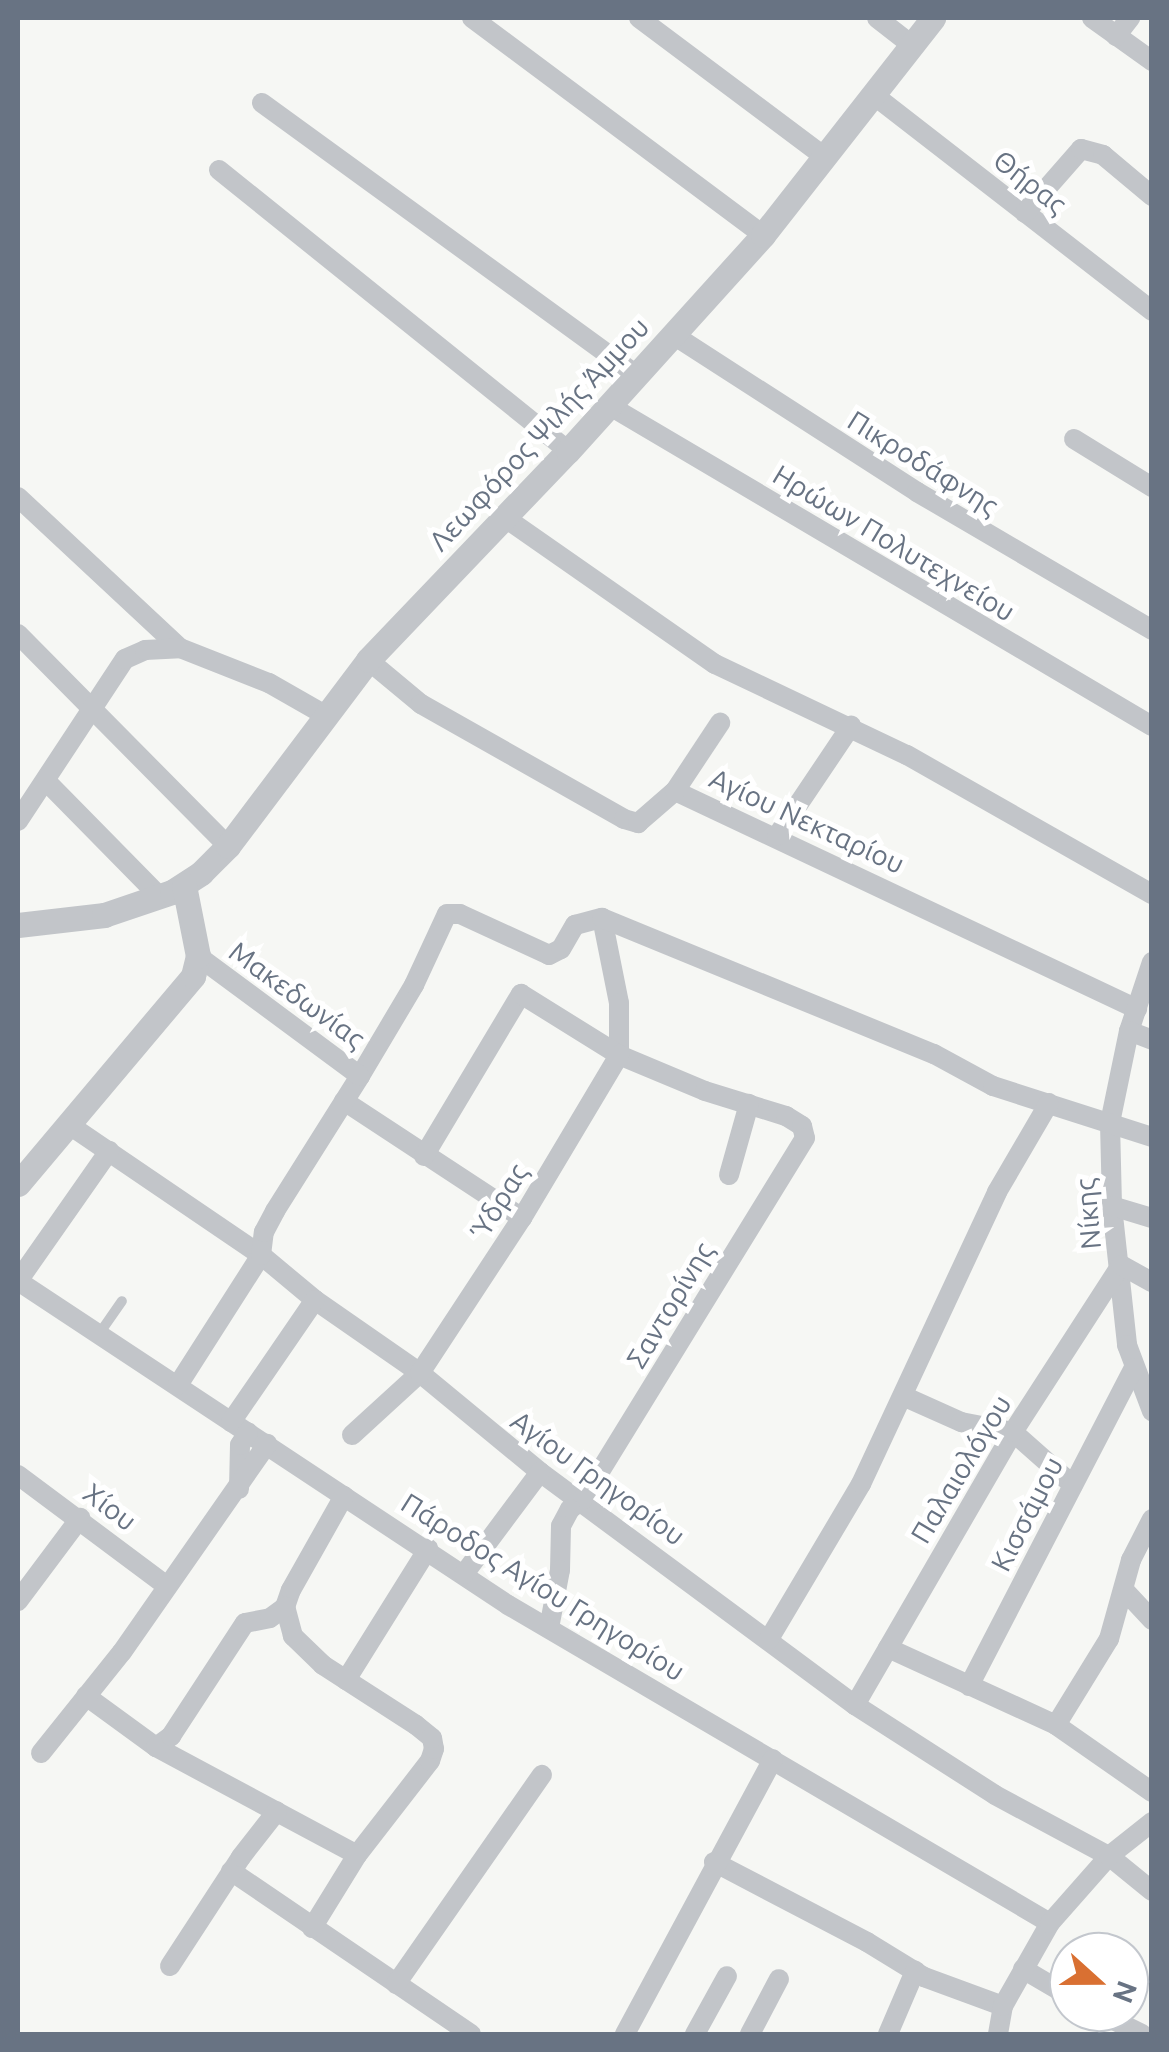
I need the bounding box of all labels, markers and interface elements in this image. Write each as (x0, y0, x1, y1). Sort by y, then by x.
street label: Θήρας (987, 143, 1073, 221)
street label: Λεωφόρος Ψιλής Άμμου (422, 310, 656, 558)
street label: Πικροδάφνης (842, 403, 1004, 523)
street label: Ηρώων Πολυτεχνείου (767, 458, 1021, 628)
street label: Αγίου Νεκταρίου (704, 761, 910, 881)
street label: Μακεδωνίας (223, 935, 371, 1055)
street label: Ύδρας (463, 1157, 535, 1245)
street label: Νίκης (1068, 1177, 1108, 1251)
street label: Σαντορίνης (619, 1236, 721, 1374)
street label: Παλαιολόγου (904, 1389, 1018, 1549)
street label: Αγίου Γρηγορίου (504, 1404, 692, 1552)
street label: Κισσάμου (984, 1451, 1070, 1577)
street label: Χίου (77, 1476, 143, 1538)
street label: Πάροδος Αγίου Γρηγορίου (395, 1486, 691, 1688)
north arrow (1049, 1932, 1149, 2032)
text: N (1107, 1977, 1144, 2008)

